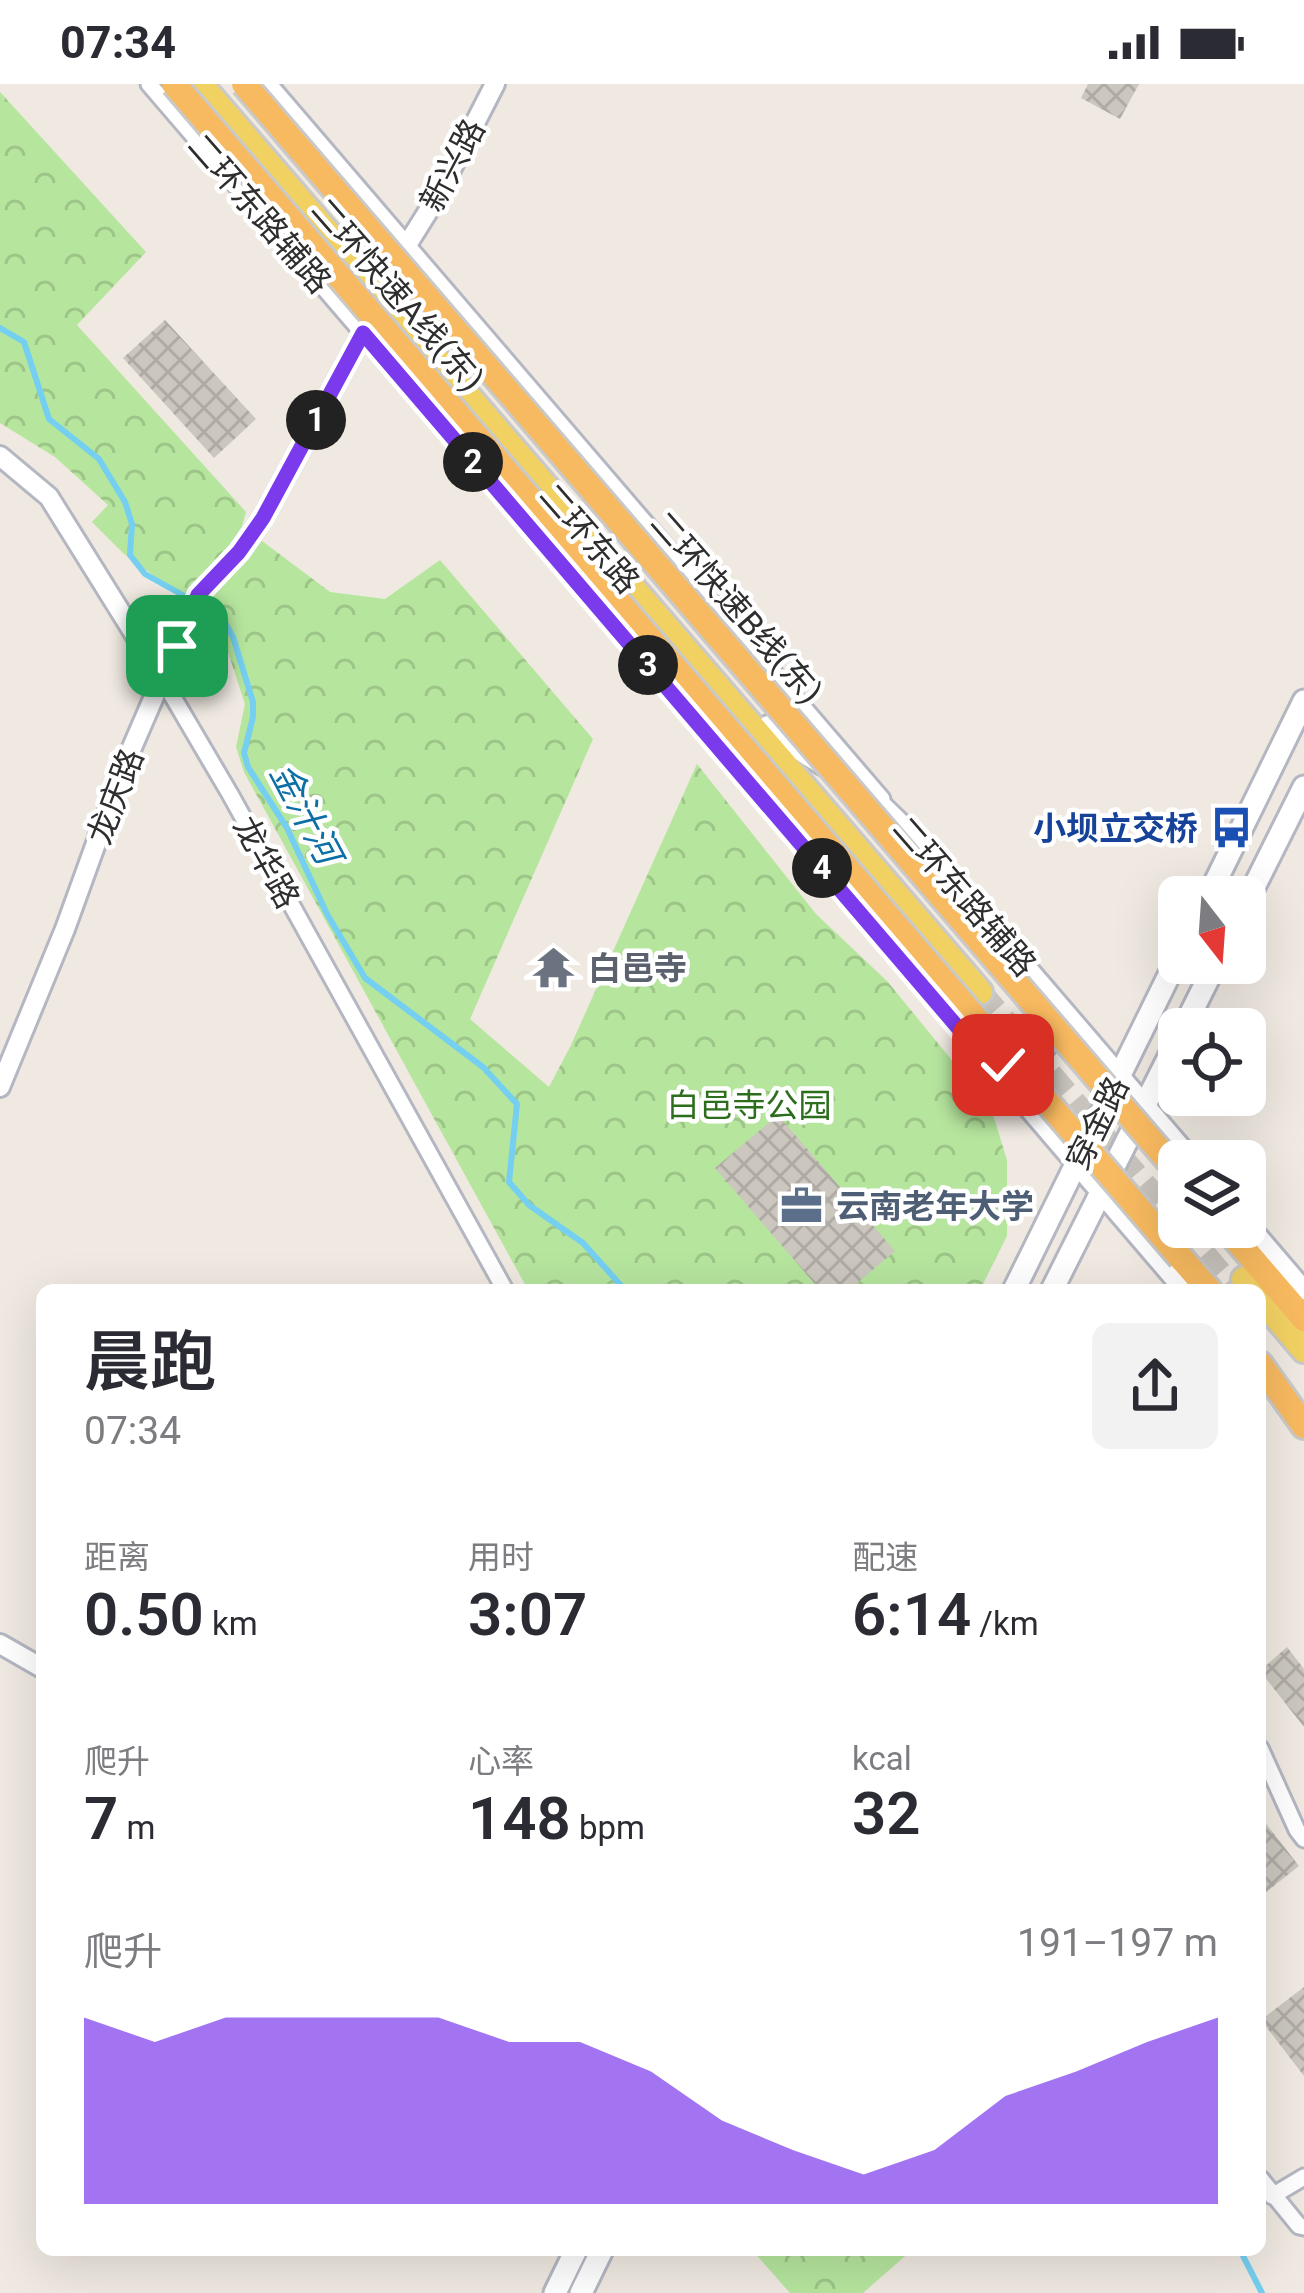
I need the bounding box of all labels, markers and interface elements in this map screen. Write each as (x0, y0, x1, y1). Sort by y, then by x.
text: 07:34 (60, 16, 176, 69)
street label: 新兴路 (412, 112, 493, 218)
street label: 二环东路辅路 (180, 126, 339, 301)
street label: 二环快速A线(东) (303, 190, 492, 399)
pin: 1 (286, 390, 346, 450)
text: 1 (307, 400, 325, 439)
pin: 2 (443, 432, 503, 492)
text: 2 (464, 442, 482, 481)
street label: 二环东路 (532, 476, 648, 601)
street label: 二环快速B线(东) (643, 503, 831, 711)
pin (126, 595, 228, 697)
icon: arrive (144, 613, 210, 679)
pin: 3 (618, 635, 678, 695)
text: 3 (639, 645, 657, 684)
street label: 龙庆路 (80, 743, 151, 849)
water label: 金汁河 (261, 756, 352, 876)
bus stop icon: 小坝立交桥 (1209, 805, 1255, 851)
street label: 龙华路 (226, 809, 308, 915)
street label: 二环东路辅路 (885, 809, 1044, 984)
place label: 小坝立交桥 (1033, 809, 1198, 848)
pin: 4 (792, 838, 852, 898)
text: 4 (813, 848, 831, 887)
north arrow (1158, 876, 1266, 984)
map controls (1158, 876, 1266, 1248)
temple icon: 白邑寺 (531, 945, 577, 991)
place label: 白邑寺 (588, 949, 687, 988)
button: locate (1158, 1008, 1266, 1116)
pin (952, 1014, 1054, 1116)
icon: check (970, 1032, 1036, 1098)
street label: 穿金路 (1058, 1070, 1137, 1176)
park label: 白邑寺公园 (667, 1086, 832, 1125)
button: layers (1158, 1140, 1266, 1248)
office icon: 云南老年大学 (779, 1183, 825, 1229)
place label: 云南老年大学 (836, 1187, 1034, 1226)
button: share (1092, 1323, 1218, 1449)
text: 晨跑 (84, 1324, 216, 1401)
text: 07:34 (84, 1408, 181, 1454)
text: 距离 (84, 1538, 150, 1577)
text: 用时 (468, 1538, 534, 1577)
text: 配速 (852, 1538, 918, 1577)
text: 0.50 (84, 1579, 204, 1650)
text: 3:07 (468, 1579, 587, 1650)
text: 6:14 (852, 1579, 971, 1650)
text: km (204, 1604, 258, 1643)
text: /km (971, 1604, 1039, 1643)
text: kcal (852, 1739, 912, 1778)
text: 爬升 (84, 1742, 150, 1781)
text: 心率 (468, 1742, 534, 1781)
text: 32 (852, 1778, 921, 1849)
text: 7 (84, 1783, 118, 1854)
text: 148 (468, 1783, 571, 1854)
text: m (118, 1808, 155, 1847)
text: bpm (571, 1808, 645, 1847)
text: 191–197 m (1017, 1920, 1218, 1966)
text: 爬升 (84, 1929, 162, 1975)

